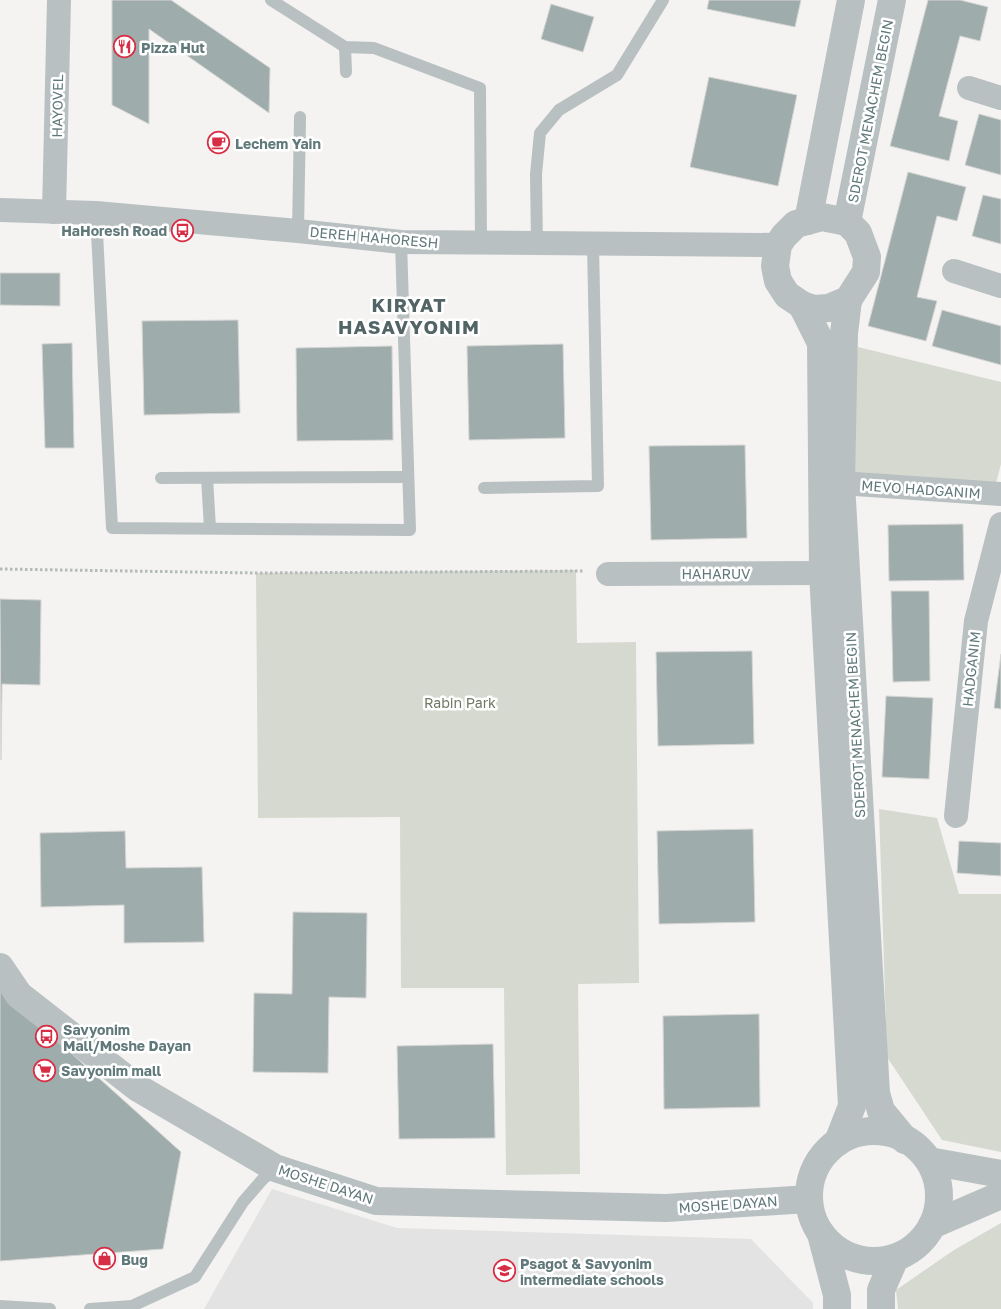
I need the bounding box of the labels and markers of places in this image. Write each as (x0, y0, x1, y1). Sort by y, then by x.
restaurant icon: Pizza Hut (113, 35, 137, 59)
place label: Pizza Hut (141, 39, 205, 56)
cafe icon: Lechem Yain (207, 131, 231, 155)
place label: Lechem Yain (235, 135, 321, 152)
bus stop icon: HaHoresh Road (171, 218, 195, 242)
place label: HaHoresh Road (61, 222, 167, 239)
place label: Savyonim Mall/Moshe Dayan (63, 1021, 191, 1054)
bus stop icon: Savyonim Mall/Moshe Dayan (35, 1025, 59, 1049)
supermarket icon: Savyonim mall (33, 1058, 57, 1082)
place label: Savyonim mall (61, 1062, 162, 1079)
shop icon: Bug (93, 1247, 117, 1271)
place label: Bug (121, 1251, 148, 1268)
place label: Psagot & Savyonim intermediate schools (520, 1255, 664, 1288)
school or university icon: Psagot & Savyonim intermediate schools (492, 1259, 516, 1283)

